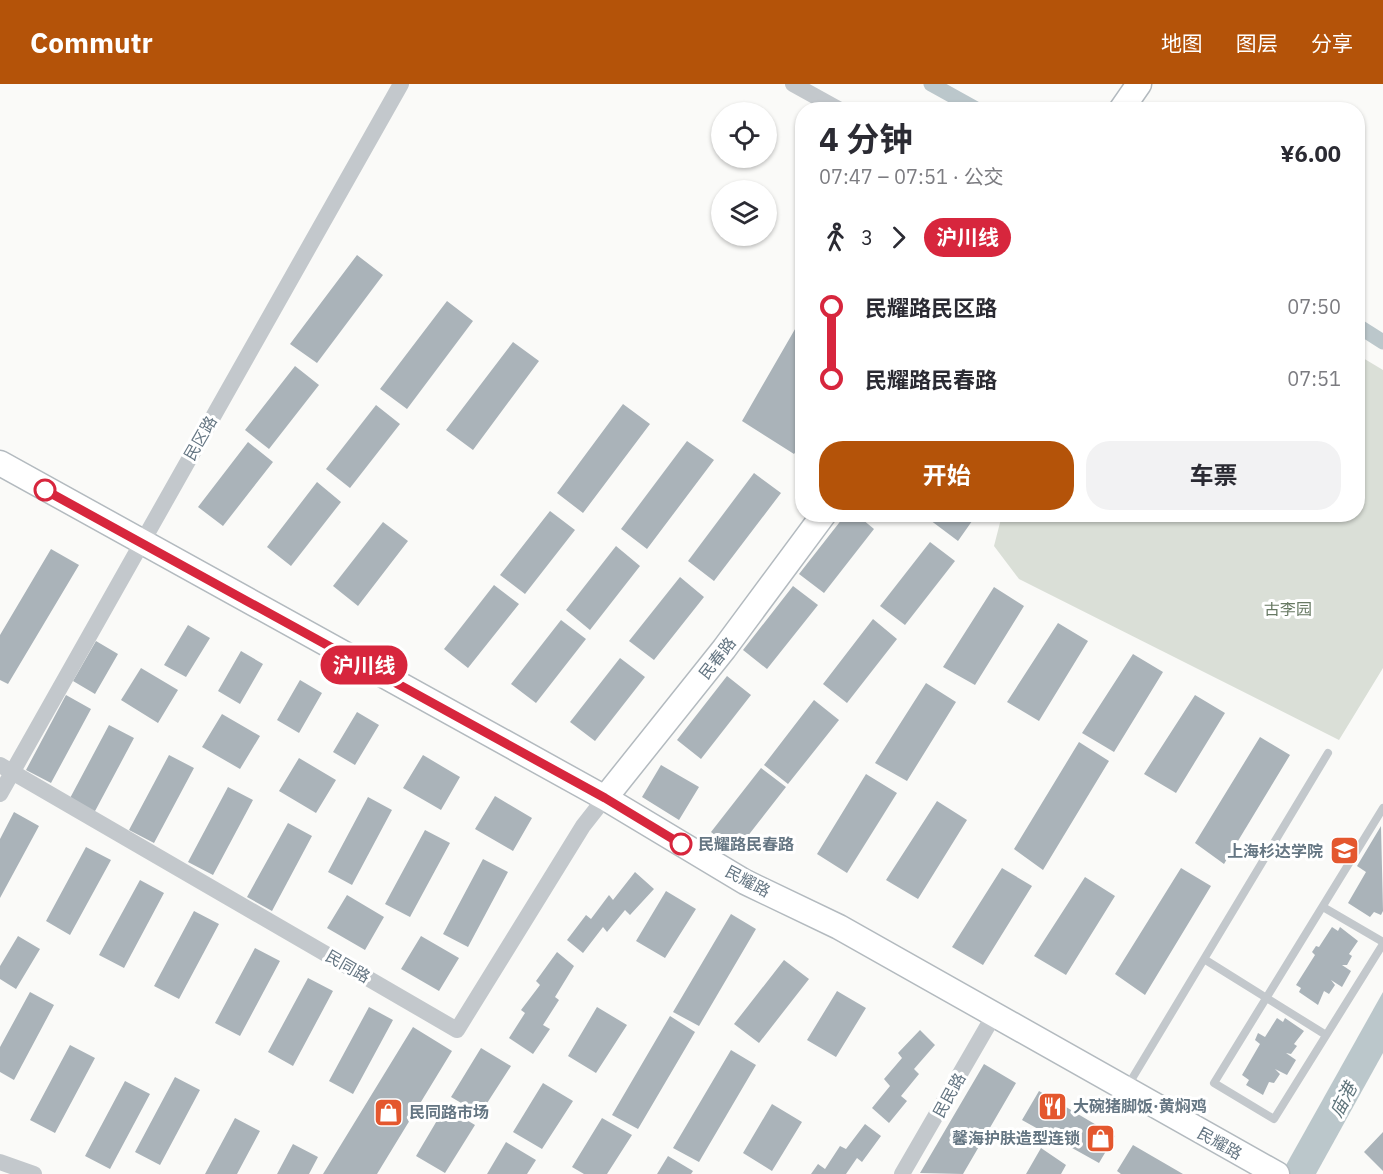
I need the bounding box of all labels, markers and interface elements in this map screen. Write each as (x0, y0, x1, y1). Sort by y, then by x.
text: Commutr (30, 24, 153, 61)
text: 地图 (1161, 29, 1203, 57)
text: 图层 (1236, 29, 1278, 57)
text: 分享 (1311, 29, 1353, 57)
map controls (711, 102, 777, 246)
button: locate (711, 102, 777, 168)
text: 4 分钟 (819, 117, 913, 160)
text: ¥6.00 (1280, 139, 1341, 168)
text: 07:47 – 07:51 · 公交 (819, 163, 1004, 190)
button: layers (711, 180, 777, 246)
icon: walk (819, 221, 852, 254)
icon: forward (882, 221, 915, 254)
text: 沪川线 (936, 223, 999, 251)
text: 3 (861, 224, 873, 251)
text: 民耀路民区路 (865, 293, 997, 322)
text: 07:50 (1287, 293, 1341, 320)
text: 民耀路民春路 (865, 365, 997, 394)
text: 07:51 (1287, 365, 1341, 392)
street label: 民区路 (179, 412, 221, 464)
button: 开始 (819, 441, 1074, 510)
button: 车票 (1086, 441, 1341, 510)
unlabelled marker (34, 479, 56, 501)
park label: 古李园 (1264, 599, 1312, 619)
street label: 民春路 (694, 633, 740, 683)
line badge: 沪川线 (330, 646, 398, 684)
text: 沪川线 (333, 651, 396, 679)
marker: 民耀路民春路 (670, 833, 692, 855)
place label: 民耀路民春路 (698, 834, 794, 854)
school or university icon: 上海杉达学院 (1328, 835, 1360, 867)
place label: 上海杉达学院 (1227, 841, 1323, 861)
street label: 民耀路 (722, 861, 774, 901)
street label: 民同路 (322, 945, 374, 987)
street label: 民民路 (929, 1069, 969, 1121)
water label: 庙港 (1324, 1076, 1363, 1121)
restaurant icon: 大碗猪脚饭·黄焖鸡 (1036, 1090, 1068, 1122)
shop icon: 民同路市场 (372, 1096, 404, 1128)
place label: 大碗猪脚饭·黄焖鸡 (1073, 1096, 1207, 1116)
place label: 民同路市场 (409, 1102, 489, 1122)
shop icon: 馨海护肤造型连锁 (1085, 1122, 1117, 1154)
street label: 民耀路 (1194, 1123, 1246, 1163)
place label: 馨海护肤造型连锁 (952, 1128, 1080, 1148)

